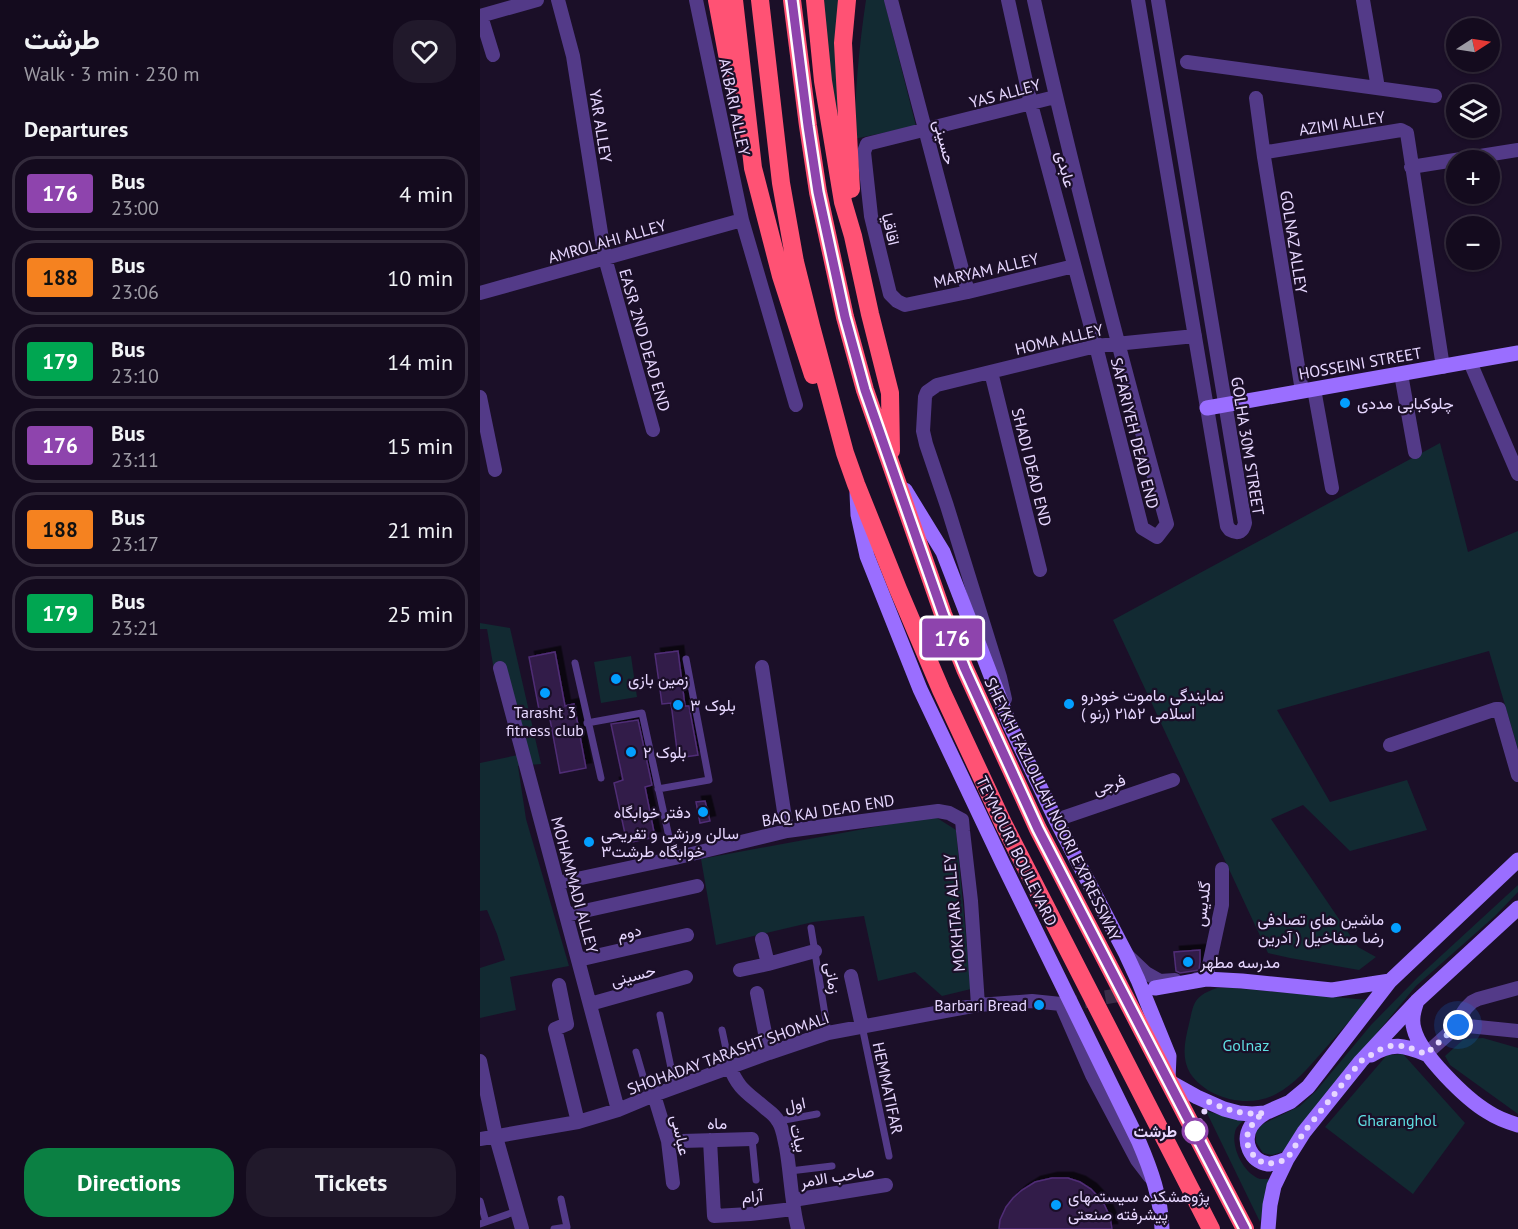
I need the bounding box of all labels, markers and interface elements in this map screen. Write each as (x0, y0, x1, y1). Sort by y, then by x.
north arrow (1446, 18, 1500, 72)
map controls (1446, 18, 1500, 270)
text: طرشت (24, 20, 100, 57)
button: heart (393, 20, 456, 83)
street label: AKBARI ALLEY (715, 56, 755, 158)
text: Walk · 3 min · 230 m (24, 61, 200, 87)
street label: YAS ALLEY (967, 74, 1043, 112)
button: layers (1446, 84, 1500, 138)
street label: YAR ALLEY (585, 88, 617, 164)
street label: AZIMI ALLEY (1297, 106, 1387, 140)
text: Departures (24, 115, 128, 143)
street label: حسینی (928, 117, 961, 167)
street label: عابدی (1051, 149, 1080, 190)
button: + (1446, 150, 1500, 204)
text: Bus (111, 167, 145, 195)
text: 176 (42, 180, 78, 207)
text: 4 min (399, 180, 453, 208)
street label: GOLNAZ ALLEY (1276, 189, 1312, 295)
text: 23:00 (111, 195, 159, 221)
street label: اقاقیا (878, 211, 904, 247)
street label: AMROLAHI ALLEY (546, 215, 668, 267)
button: − (1446, 216, 1500, 270)
street label: MARYAM ALLEY (931, 248, 1041, 292)
text: Bus (111, 251, 145, 279)
text: 188 (42, 264, 78, 291)
text: 10 min (387, 264, 453, 292)
street label: EASR 2ND DEAD END (615, 266, 675, 414)
text: 23:06 (111, 279, 159, 305)
street label: HOMA ALLEY (1013, 319, 1105, 359)
text: Bus (111, 335, 145, 363)
street label: HOSSEINI STREET (1297, 342, 1423, 384)
text: 179 (42, 348, 78, 375)
text: 14 min (387, 348, 453, 376)
street label: SAFARIYEH DEAD END (1107, 355, 1163, 511)
text: 23:10 (111, 363, 159, 389)
street label: GOLHA 30M STREET (1227, 375, 1269, 517)
place label: چلوکبابی مددی (1357, 393, 1454, 415)
marker: چلوکبابی مددی (1338, 396, 1352, 410)
street label: SHADI DEAD END (1008, 406, 1056, 528)
text: Bus (111, 419, 145, 447)
text: 176 (42, 432, 78, 459)
text: 15 min (387, 432, 453, 460)
text: 23:11 (111, 447, 159, 473)
text: Bus (111, 503, 145, 531)
text: 188 (42, 516, 78, 543)
text: 21 min (387, 516, 453, 544)
text: 23:17 (111, 531, 159, 557)
text: Bus (111, 587, 145, 615)
text: 179 (42, 600, 78, 627)
text: 25 min (387, 600, 453, 628)
text: 23:21 (111, 615, 159, 641)
line badge: 176 (918, 618, 986, 658)
text: 176 (934, 625, 970, 652)
place label: زمین بازی (628, 669, 689, 690)
marker: زمین بازی (609, 672, 623, 686)
street label: SHEYKH FAZLOLLAH NOORI EXPRESSWAY (980, 674, 1126, 944)
place label: نمایندگی ماموت خودرو ( رنو) اسلامی ۲۱۵۲ (1081, 685, 1224, 724)
marker: Tarasht 3 fitness club (538, 686, 552, 700)
place label: بلوک ۳ (690, 695, 736, 716)
marker: نمایندگی ماموت خودرو ( رنو) اسلامی ۲۱۵۲ (1062, 697, 1076, 711)
marker: بلوک ۳ (671, 698, 685, 712)
place label: Tarasht 3 fitness club (506, 702, 584, 740)
place label: بلوک ۲ (643, 742, 687, 763)
marker: بلوک ۲ (624, 745, 638, 759)
street label: فرجی (1090, 769, 1128, 800)
street label: TEYMOURI BOULEVARD (972, 773, 1062, 929)
street label: BAQ KAJ DEAD END (760, 790, 896, 830)
place label: دفتر خوابگاه (614, 802, 691, 823)
marker: دفتر خوابگاه (696, 805, 710, 819)
street label: MOHAMMADI ALLEY (547, 814, 603, 956)
place label: سالن ورزشی و تفریحی خوابگاه طرشت۳ (601, 823, 739, 862)
marker: سالن ورزشی و تفریحی خوابگاه طرشت۳ (582, 835, 596, 849)
street label: MOKHTAR ALLEY (939, 853, 969, 973)
street label: گلدیس (1189, 880, 1216, 928)
place label: ماشین های تصادفی رضا صفاخیل ( آدرین (1257, 909, 1384, 948)
street label: دوم (615, 920, 643, 945)
marker: ماشین های تصادفی رضا صفاخیل ( آدرین (1389, 921, 1403, 935)
place label: مدرسه مطهر (1199, 952, 1280, 973)
marker: مدرسه مطهر (1181, 955, 1195, 969)
street label: حسینی (608, 959, 658, 992)
street label: زمانی (820, 961, 845, 995)
place label: Barbari Bread (934, 995, 1027, 1015)
marker: Barbari Bread (1032, 998, 1046, 1012)
street label: SHOHADAY TARASHT SHOMALI (624, 1007, 832, 1099)
your location (1443, 1010, 1473, 1040)
park label: Golnaz (1223, 1035, 1269, 1055)
street label: HEMMATIFAR (868, 1040, 908, 1136)
street label: اول (783, 1092, 807, 1117)
park label: Gharanghol (1357, 1110, 1437, 1130)
street label: عباسی (666, 1113, 695, 1157)
street label: ماه (707, 1113, 727, 1133)
marker: طرشت (1182, 1118, 1208, 1144)
place label: طرشت (1134, 1121, 1177, 1142)
street label: بیات (786, 1122, 812, 1154)
button: Directions (24, 1148, 234, 1217)
button: Tickets (246, 1148, 456, 1217)
street label: صاحب الامر (797, 1160, 876, 1193)
street label: آرام (741, 1185, 765, 1208)
place label: پژوهشکده سیستمهای پیشرفته صنعتی (1068, 1186, 1210, 1226)
marker: پژوهشکده سیستمهای پیشرفته صنعتی (1049, 1198, 1063, 1212)

